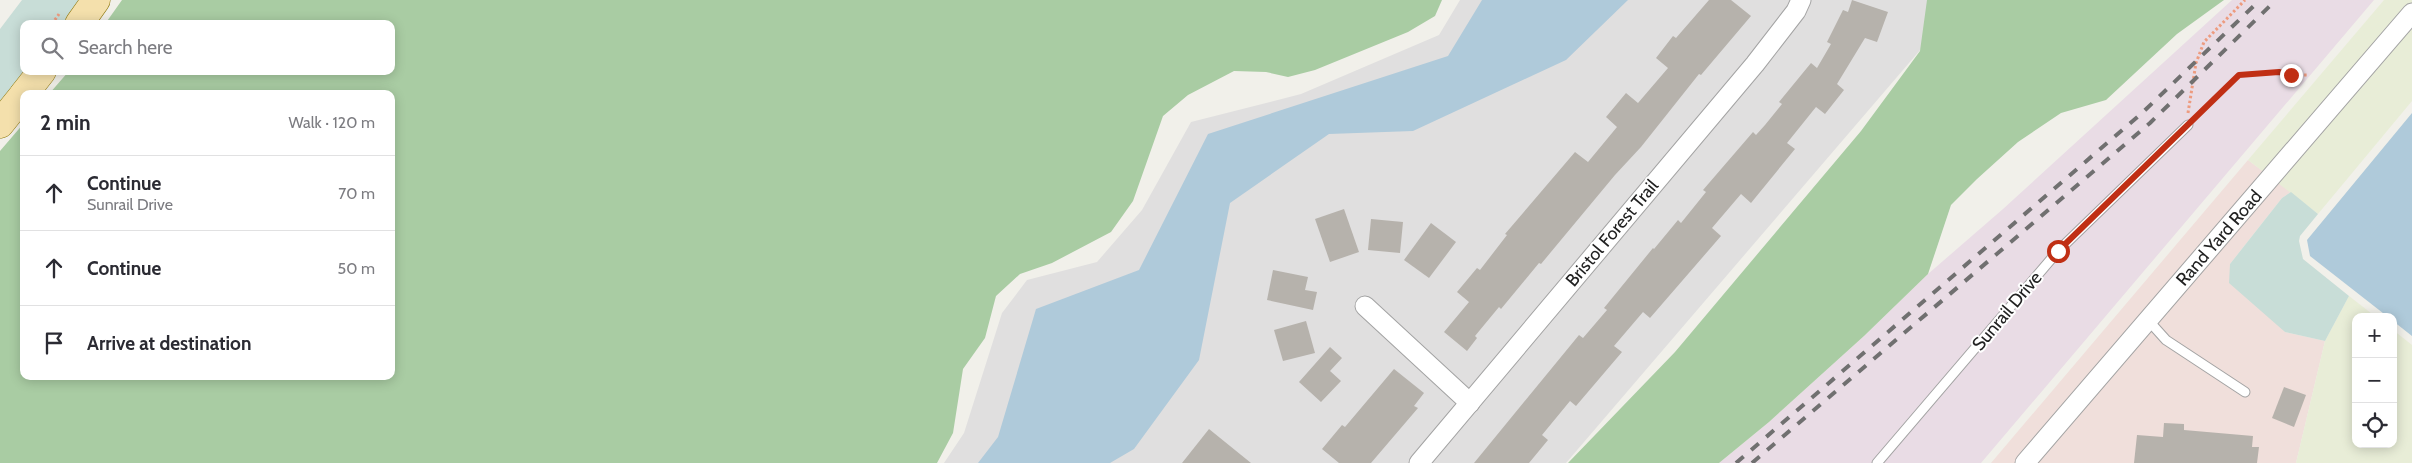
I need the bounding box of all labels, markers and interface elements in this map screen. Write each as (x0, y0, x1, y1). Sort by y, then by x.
search box (20, 20, 395, 75)
icon: search (38, 34, 66, 62)
text: Search here (78, 36, 172, 59)
route end (2280, 64, 2303, 87)
text: 2 min (40, 110, 91, 135)
text: Walk · 120 m (288, 113, 375, 132)
text: Continue (87, 172, 161, 195)
street label: Bristol Forest Trail (1561, 174, 1664, 291)
icon: ahead (40, 179, 68, 207)
text: 70 m (338, 184, 375, 203)
street label: Rand Yard Road (2171, 186, 2267, 290)
text: Sunrail Drive (87, 195, 173, 214)
route start (2047, 240, 2070, 263)
icon: ahead (40, 254, 68, 282)
text: Continue (87, 257, 161, 280)
text: 50 m (338, 259, 375, 278)
street label: Sunrail Drive (1968, 267, 2046, 355)
map controls (2352, 313, 2397, 448)
button: + (2352, 313, 2397, 358)
icon: arrive (40, 329, 68, 357)
text: Arrive at destination (87, 332, 251, 355)
button: − (2352, 358, 2397, 403)
button: locate (2352, 403, 2397, 448)

